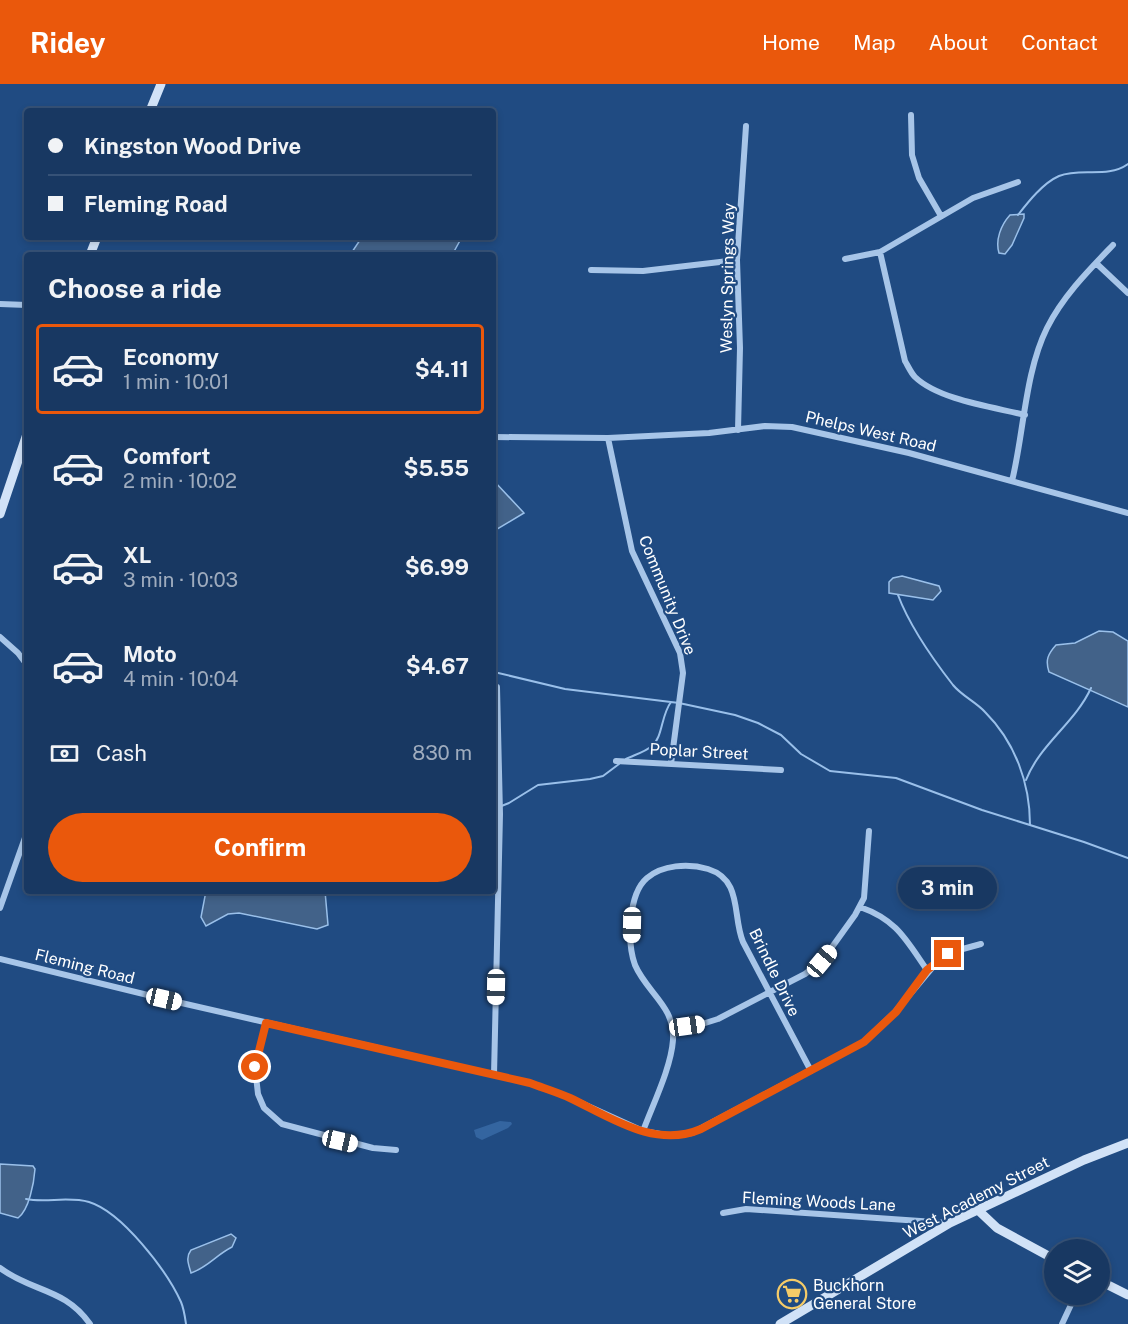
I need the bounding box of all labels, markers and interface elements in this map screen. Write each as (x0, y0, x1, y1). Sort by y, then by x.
text: Ridey (30, 26, 105, 59)
text: Home (762, 30, 820, 55)
text: Map (853, 30, 896, 55)
text: About (929, 30, 988, 55)
text: Contact (1021, 30, 1098, 55)
text: Kingston Wood Drive (84, 133, 301, 159)
text: Fleming Road (84, 191, 228, 217)
street label: Weslyn Springs Way (717, 202, 738, 353)
text: Choose a ride (48, 272, 222, 304)
icon: car (51, 342, 105, 396)
text: Economy (123, 344, 219, 370)
text: $4.11 (415, 356, 469, 382)
text: 1 min · 10:01 (123, 370, 229, 394)
street label: Phelps West Road (804, 407, 938, 456)
icon: car (51, 441, 105, 495)
text: Comfort (123, 443, 210, 469)
text: $5.55 (404, 455, 469, 481)
text: 2 min · 10:02 (123, 469, 237, 493)
street label: Community Drive (635, 533, 700, 658)
icon: car (51, 540, 105, 594)
text: XL (123, 542, 151, 568)
text: $6.99 (405, 554, 469, 580)
text: 3 min · 10:03 (123, 568, 238, 592)
icon: car (51, 639, 105, 693)
text: Moto (123, 641, 177, 667)
text: $4.67 (406, 653, 469, 679)
text: 4 min · 10:04 (123, 667, 238, 691)
icon: cash (48, 737, 81, 770)
street label: Poplar Street (649, 739, 749, 764)
text: Cash (96, 740, 147, 766)
text: 830 m (412, 741, 472, 765)
button: Confirm (48, 813, 472, 882)
callout: 3 min (898, 867, 998, 909)
text: 3 min (921, 876, 974, 900)
car (623, 907, 641, 943)
street label: Brindle Drive (745, 925, 804, 1019)
route end (934, 940, 961, 967)
car (804, 941, 840, 981)
street label: Fleming Road (33, 945, 137, 988)
car (487, 969, 505, 1005)
car (144, 986, 184, 1012)
car (668, 1015, 706, 1037)
route start (241, 1053, 268, 1080)
car (320, 1128, 360, 1154)
street label: West Academy Street (900, 1152, 1052, 1243)
street label: Fleming Woods Lane (742, 1188, 896, 1215)
map controls (1044, 1239, 1110, 1305)
button: layers (1044, 1239, 1110, 1305)
place label: Buckhorn General Store (813, 1276, 916, 1313)
supermarket icon: Buckhorn General Store (776, 1278, 808, 1310)

